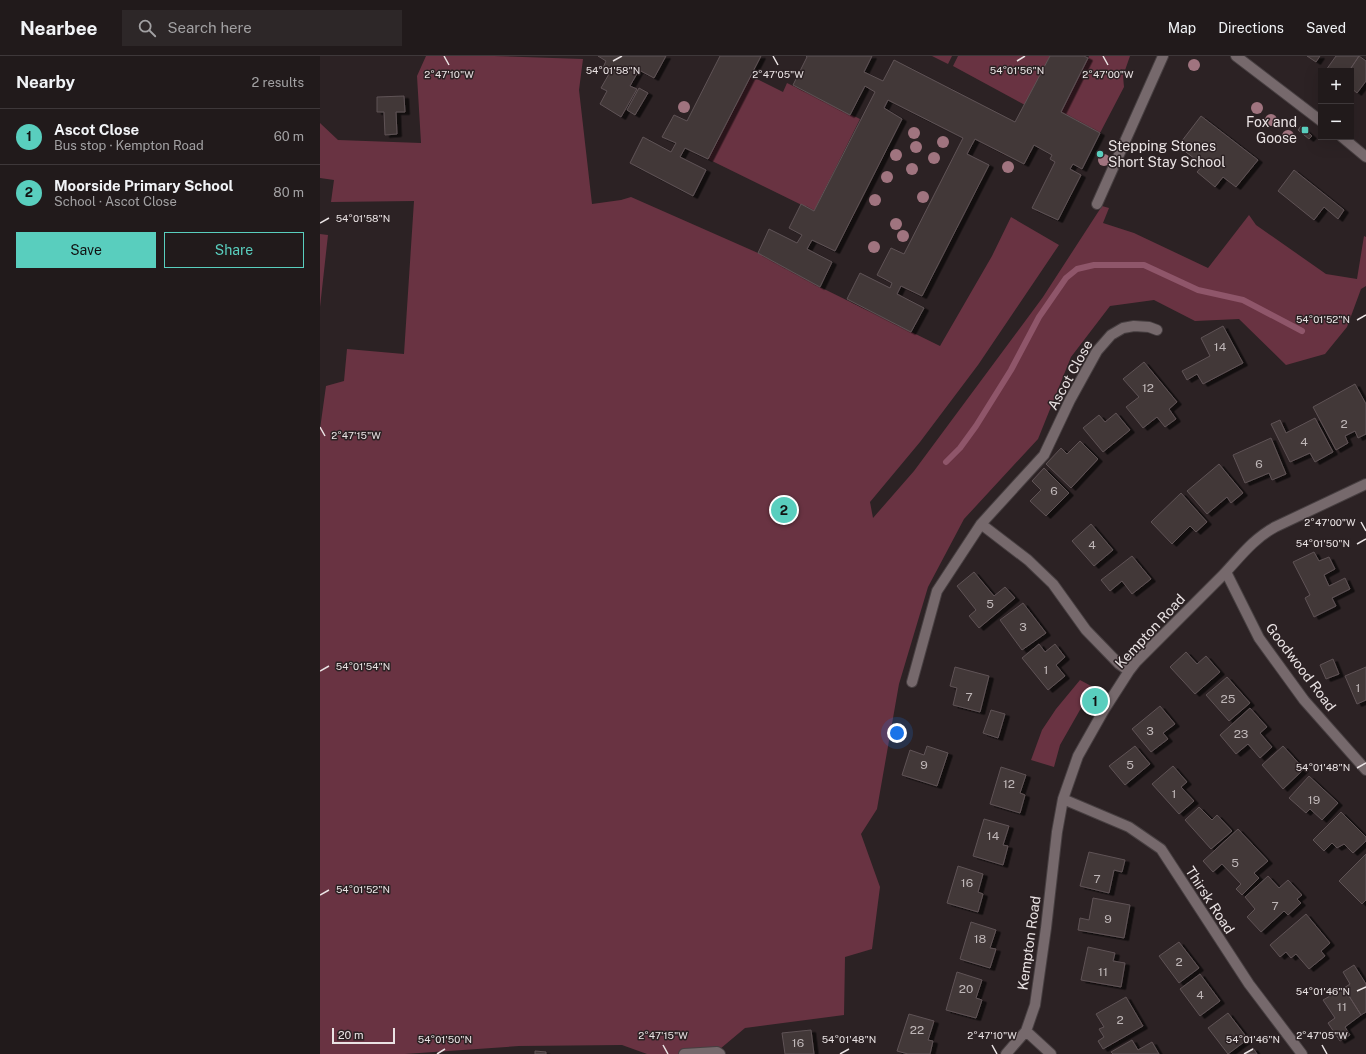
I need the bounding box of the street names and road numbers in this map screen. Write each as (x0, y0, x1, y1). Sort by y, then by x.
street label: Ascot Close (1044, 337, 1096, 413)
street label: Kempton Road (1112, 591, 1188, 671)
street label: Goodwood Road (1263, 620, 1339, 714)
street label: Thirsk Road (1182, 863, 1238, 937)
street label: Kempton Road (1014, 895, 1044, 991)

